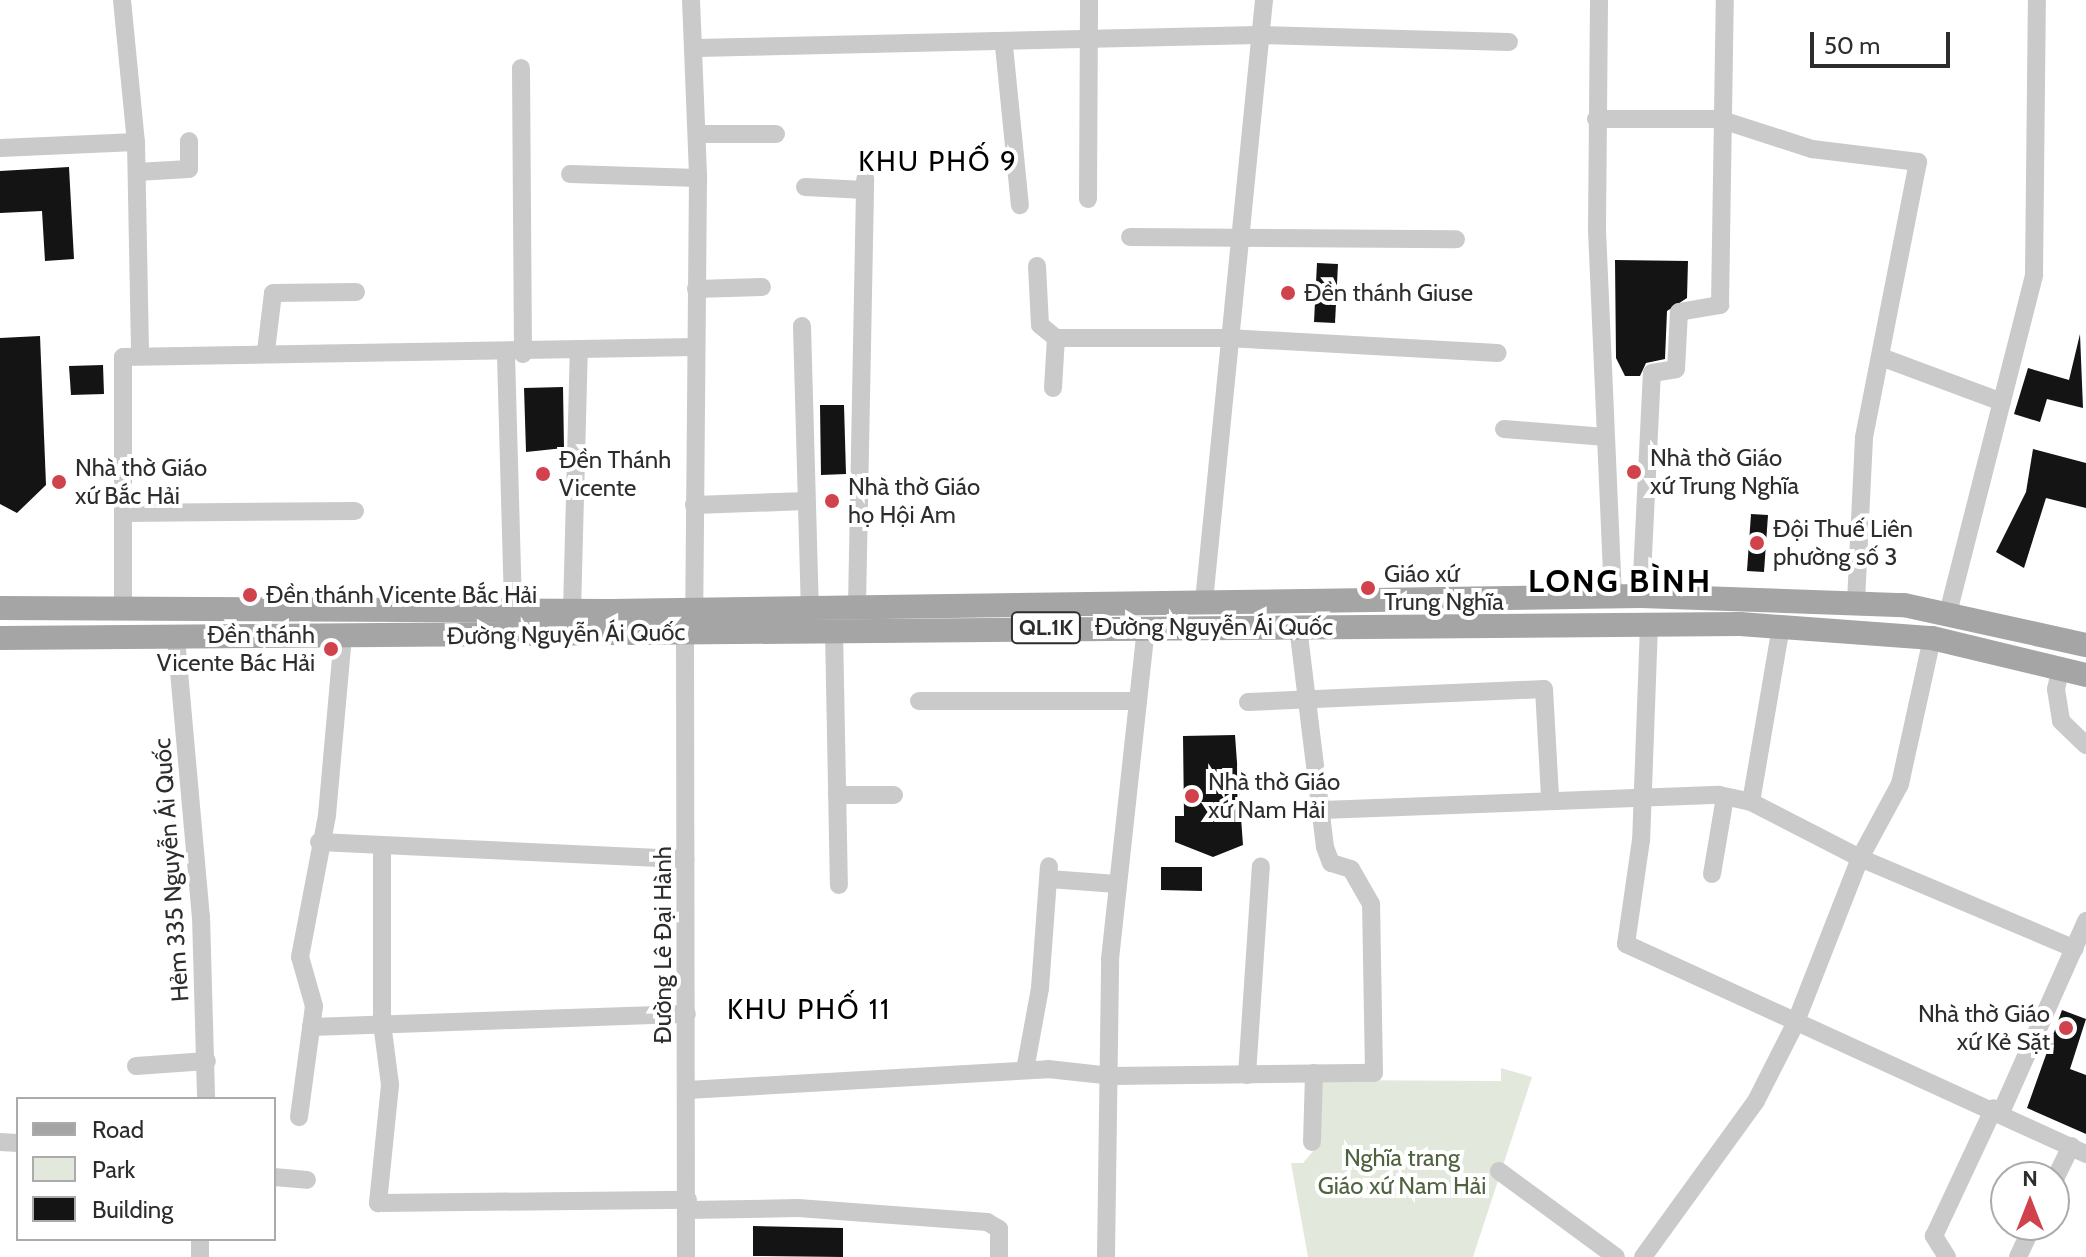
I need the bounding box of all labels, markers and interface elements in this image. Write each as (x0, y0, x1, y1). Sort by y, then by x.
scale bar (1814, 16, 1954, 66)
text: 50 m (1824, 31, 1880, 60)
district label: KHU PHỐ 9 (858, 144, 1018, 178)
place label: Đền thánh Giuse (1304, 279, 1473, 307)
marker: Đền thánh Giuse (1279, 284, 1297, 302)
place label: Nhà thờ Giáo xứ Trung Nghĩa (1650, 444, 1799, 500)
place label: Đền Thánh Vicente (559, 446, 671, 502)
place label: Nhà thờ Giáo xứ Bắc Hải (75, 454, 207, 510)
marker: Nhà thờ Giáo xứ Trung Nghĩa (1625, 463, 1643, 481)
marker: Đền Thánh Vicente (534, 465, 552, 483)
marker: Nhà thờ Giáo xứ Bắc Hải (50, 473, 68, 491)
place label: Nhà thờ Giáo họ Hội Am (848, 473, 980, 529)
marker: Nhà thờ Giáo họ Hội Am (823, 492, 841, 510)
place label: Đội Thuế Liên phường số 3 (1773, 515, 1913, 571)
marker: Đội Thuế Liên phường số 3 (1748, 534, 1766, 552)
place label: Giáo xứ Trung Nghĩa (1384, 560, 1504, 616)
district label: LONG BÌNH (1528, 562, 1712, 600)
marker: Giáo xứ Trung Nghĩa (1359, 579, 1377, 597)
place label: Đền thánh Vicente Bắc Hải (266, 581, 537, 609)
marker: Đền thánh Vicente Bắc Hải (241, 586, 259, 604)
road number: QL.1K (1010, 610, 1082, 646)
street label: Đường Nguyễn Ái Quốc (1095, 613, 1333, 641)
street label: Đường Nguyễn Ái Quốc (447, 618, 685, 650)
place label: Đền thánh Vicente Bác Hải (157, 621, 315, 677)
marker: Đền thánh Vicente Bác Hải (322, 640, 340, 658)
street label: Hẻm 335 Nguyễn Ái Quốc (147, 737, 195, 1003)
place label: Nhà thờ Giáo xứ Nam Hải (1208, 768, 1340, 824)
marker: Nhà thờ Giáo xứ Nam Hải (1183, 787, 1201, 805)
street label: Đường Lê Đại Hành (649, 846, 677, 1044)
district label: KHU PHỐ 11 (727, 992, 891, 1026)
place label: Nhà thờ Giáo xứ Kẻ Sặt (1918, 1000, 2050, 1056)
marker: Nhà thờ Giáo xứ Kẻ Sặt (2057, 1019, 2075, 1037)
legend (16, 1097, 276, 1241)
text: Road (92, 1115, 144, 1144)
park label: Nghĩa trang Giáo xứ Nam Hải (1318, 1144, 1486, 1200)
text: Park (92, 1155, 135, 1184)
north arrow (1990, 1161, 2070, 1241)
text: N (2022, 1165, 2038, 1192)
text: Building (92, 1195, 173, 1224)

